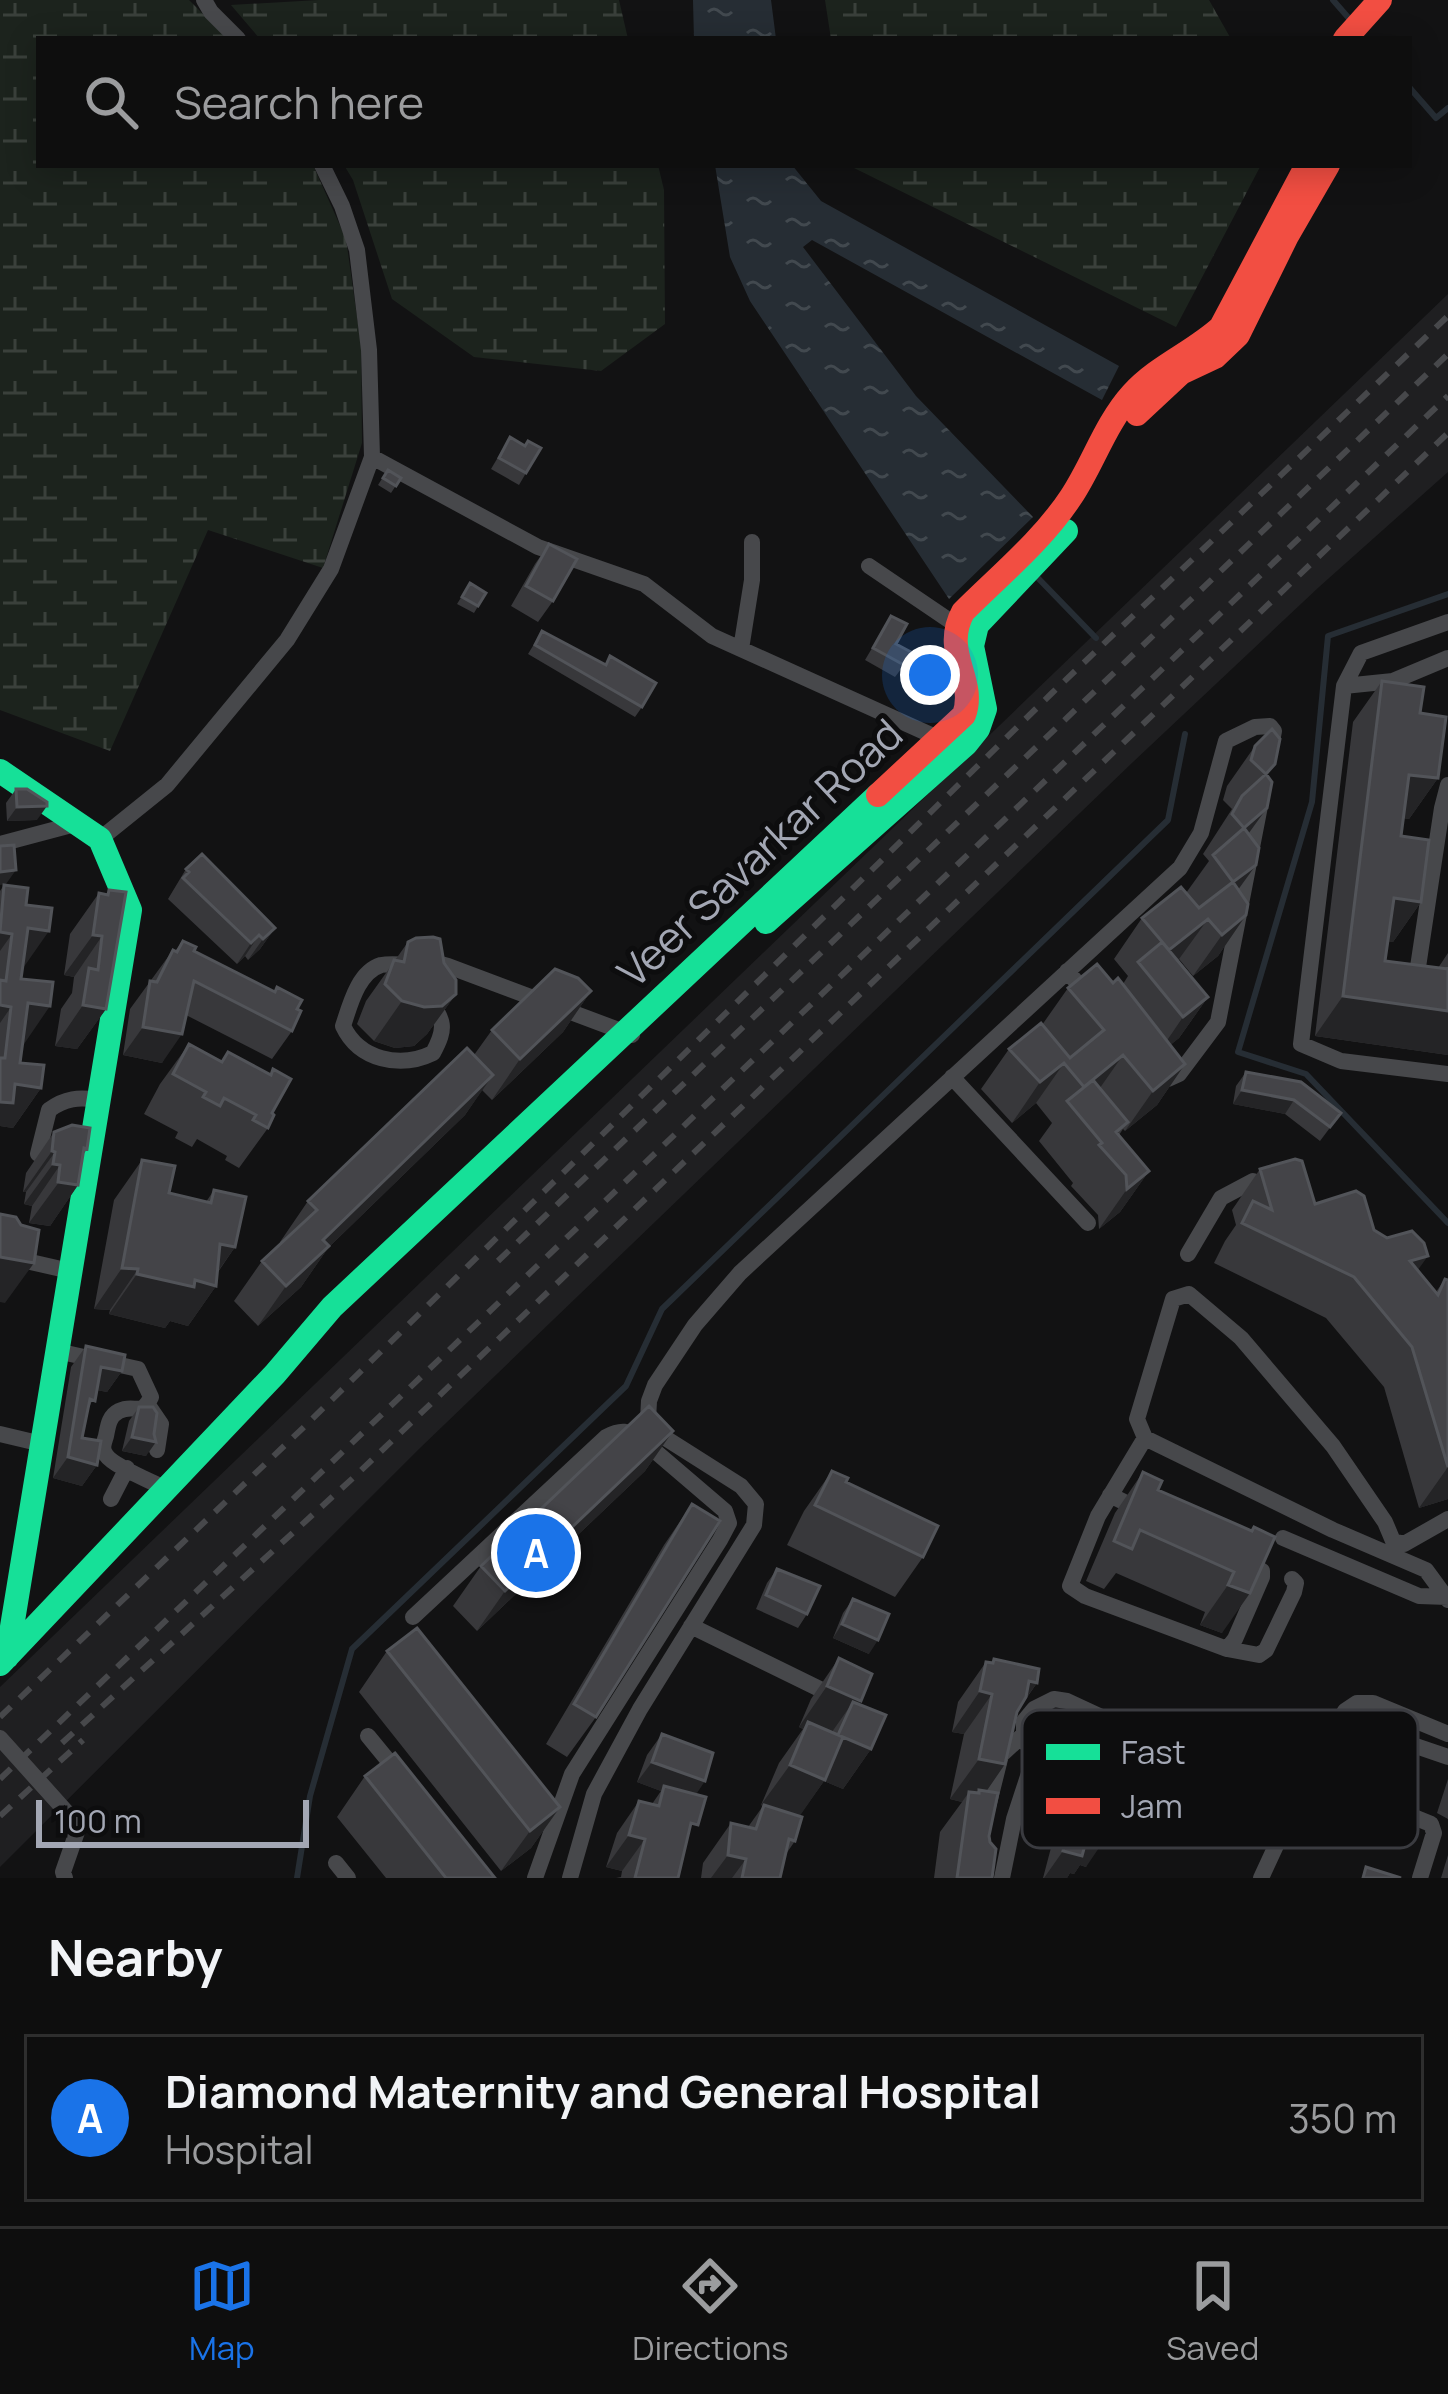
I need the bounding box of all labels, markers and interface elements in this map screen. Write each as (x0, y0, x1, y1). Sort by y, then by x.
search box (36, 36, 1412, 168)
icon: search (78, 69, 144, 135)
text: Search here (174, 71, 424, 133)
your location (900, 645, 960, 705)
street label: Veer Savarkar Road (604, 705, 914, 1000)
pin: A (497, 1508, 575, 1598)
legend (1022, 1710, 1418, 1848)
text: Fast (1121, 1729, 1186, 1774)
text: Jam (1121, 1783, 1183, 1828)
scale bar (36, 1794, 309, 1847)
text: 100 m (54, 1798, 142, 1843)
text: Nearby (48, 1922, 223, 1991)
text: Diamond Maternity and General Hospital (165, 2060, 1041, 2122)
text: A (77, 2091, 103, 2145)
text: 350 m (1288, 2091, 1397, 2145)
text: Hospital (165, 2122, 314, 2176)
tab: Map (189, 2253, 255, 2370)
tab: Directions (632, 2253, 789, 2370)
tab: Saved (1166, 2253, 1259, 2370)

